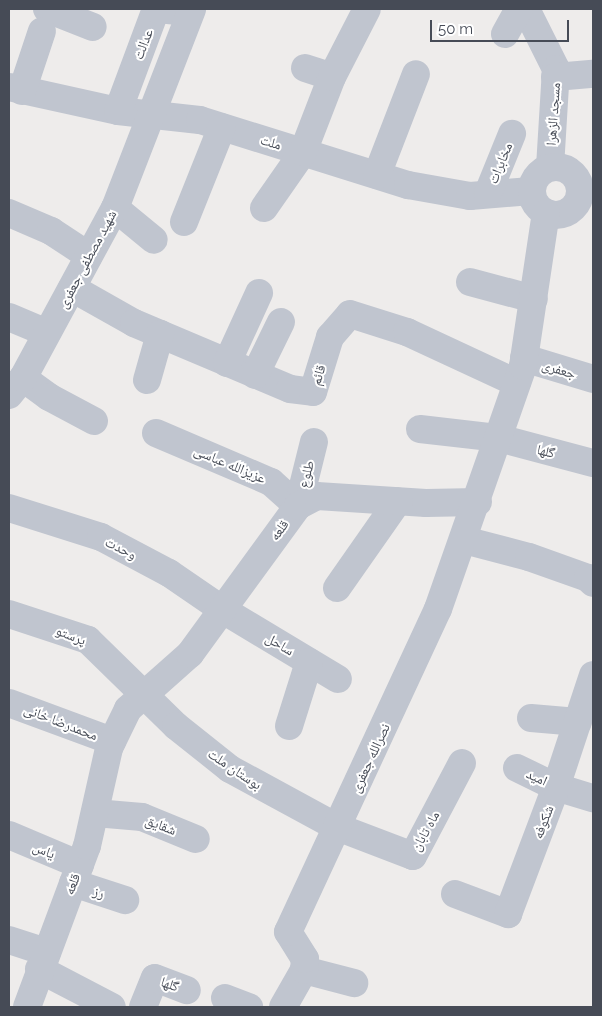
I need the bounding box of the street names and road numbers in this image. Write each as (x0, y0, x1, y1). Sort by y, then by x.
street label: عدالت (130, 26, 156, 62)
street label: مسجد الزهرا (542, 82, 564, 146)
street label: ملت (258, 131, 284, 153)
street label: مخابرات (484, 140, 516, 186)
street label: شهید مصطفی جعفری (54, 207, 120, 311)
street label: جعفری (540, 356, 578, 382)
street label: قائم (307, 363, 329, 387)
street label: عزیزالله عباسی (192, 441, 268, 487)
street label: گلها (535, 441, 557, 461)
street label: طلوع (295, 459, 317, 489)
street label: قلعه (266, 516, 292, 544)
street label: وحدت (103, 533, 139, 563)
street label: پرستو (53, 622, 89, 648)
street label: ساحل (263, 629, 297, 659)
street label: محمدرضا خانی (22, 700, 100, 744)
street label: نصرالله جعفری (347, 721, 393, 795)
street label: بوستان ملت (205, 745, 265, 793)
street label: امید (524, 765, 550, 789)
street label: شکوفه (529, 803, 557, 841)
street label: ماه تابان (407, 808, 443, 854)
street label: شقایق (143, 811, 179, 839)
street label: یاس (30, 838, 58, 862)
street label: قلعه (60, 871, 84, 897)
street label: رز (91, 882, 107, 902)
street label: گلها (159, 973, 181, 995)

